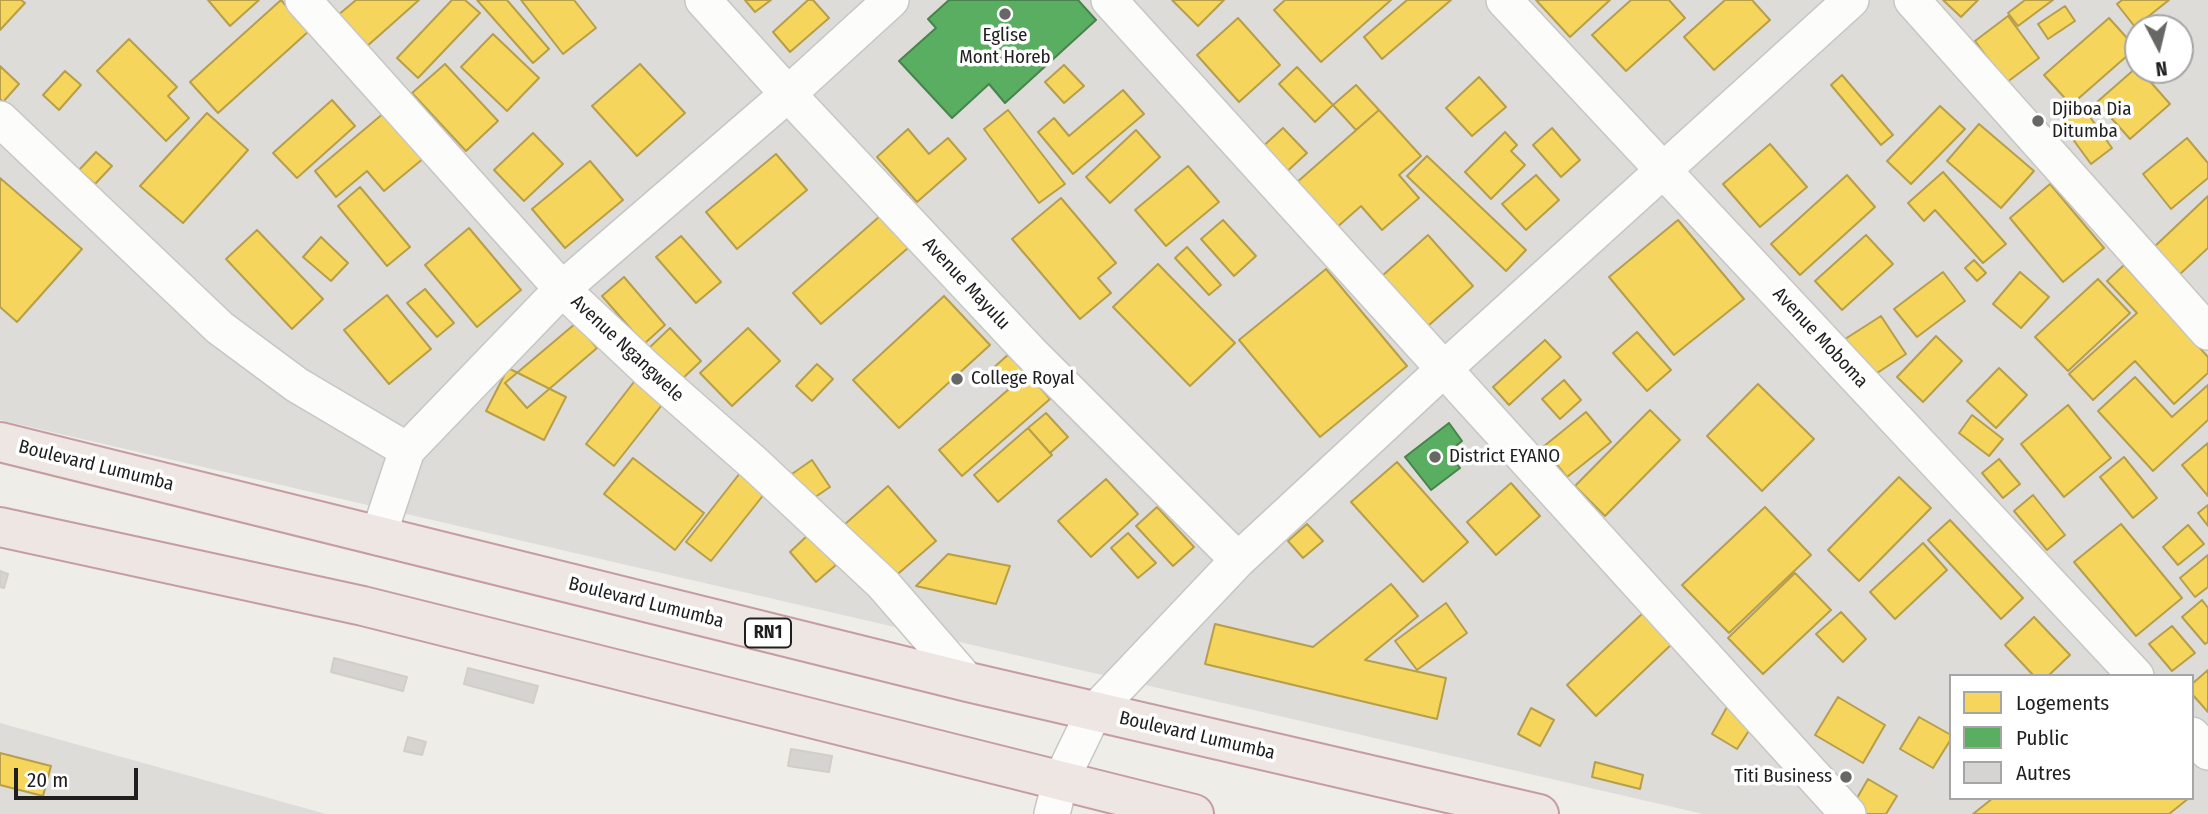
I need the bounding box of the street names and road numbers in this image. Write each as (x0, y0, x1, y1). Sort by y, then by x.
street label: Avenue Mayulu (918, 233, 1014, 335)
street label: Avenue Moboma (1768, 283, 1872, 393)
street label: Avenue Ngangwele (566, 291, 688, 407)
street label: Boulevard Lumumba (16, 436, 176, 496)
street label: Boulevard Lumumba (566, 573, 726, 633)
road number: RN1 (745, 618, 791, 648)
street label: Boulevard Lumumba (1117, 707, 1277, 765)

